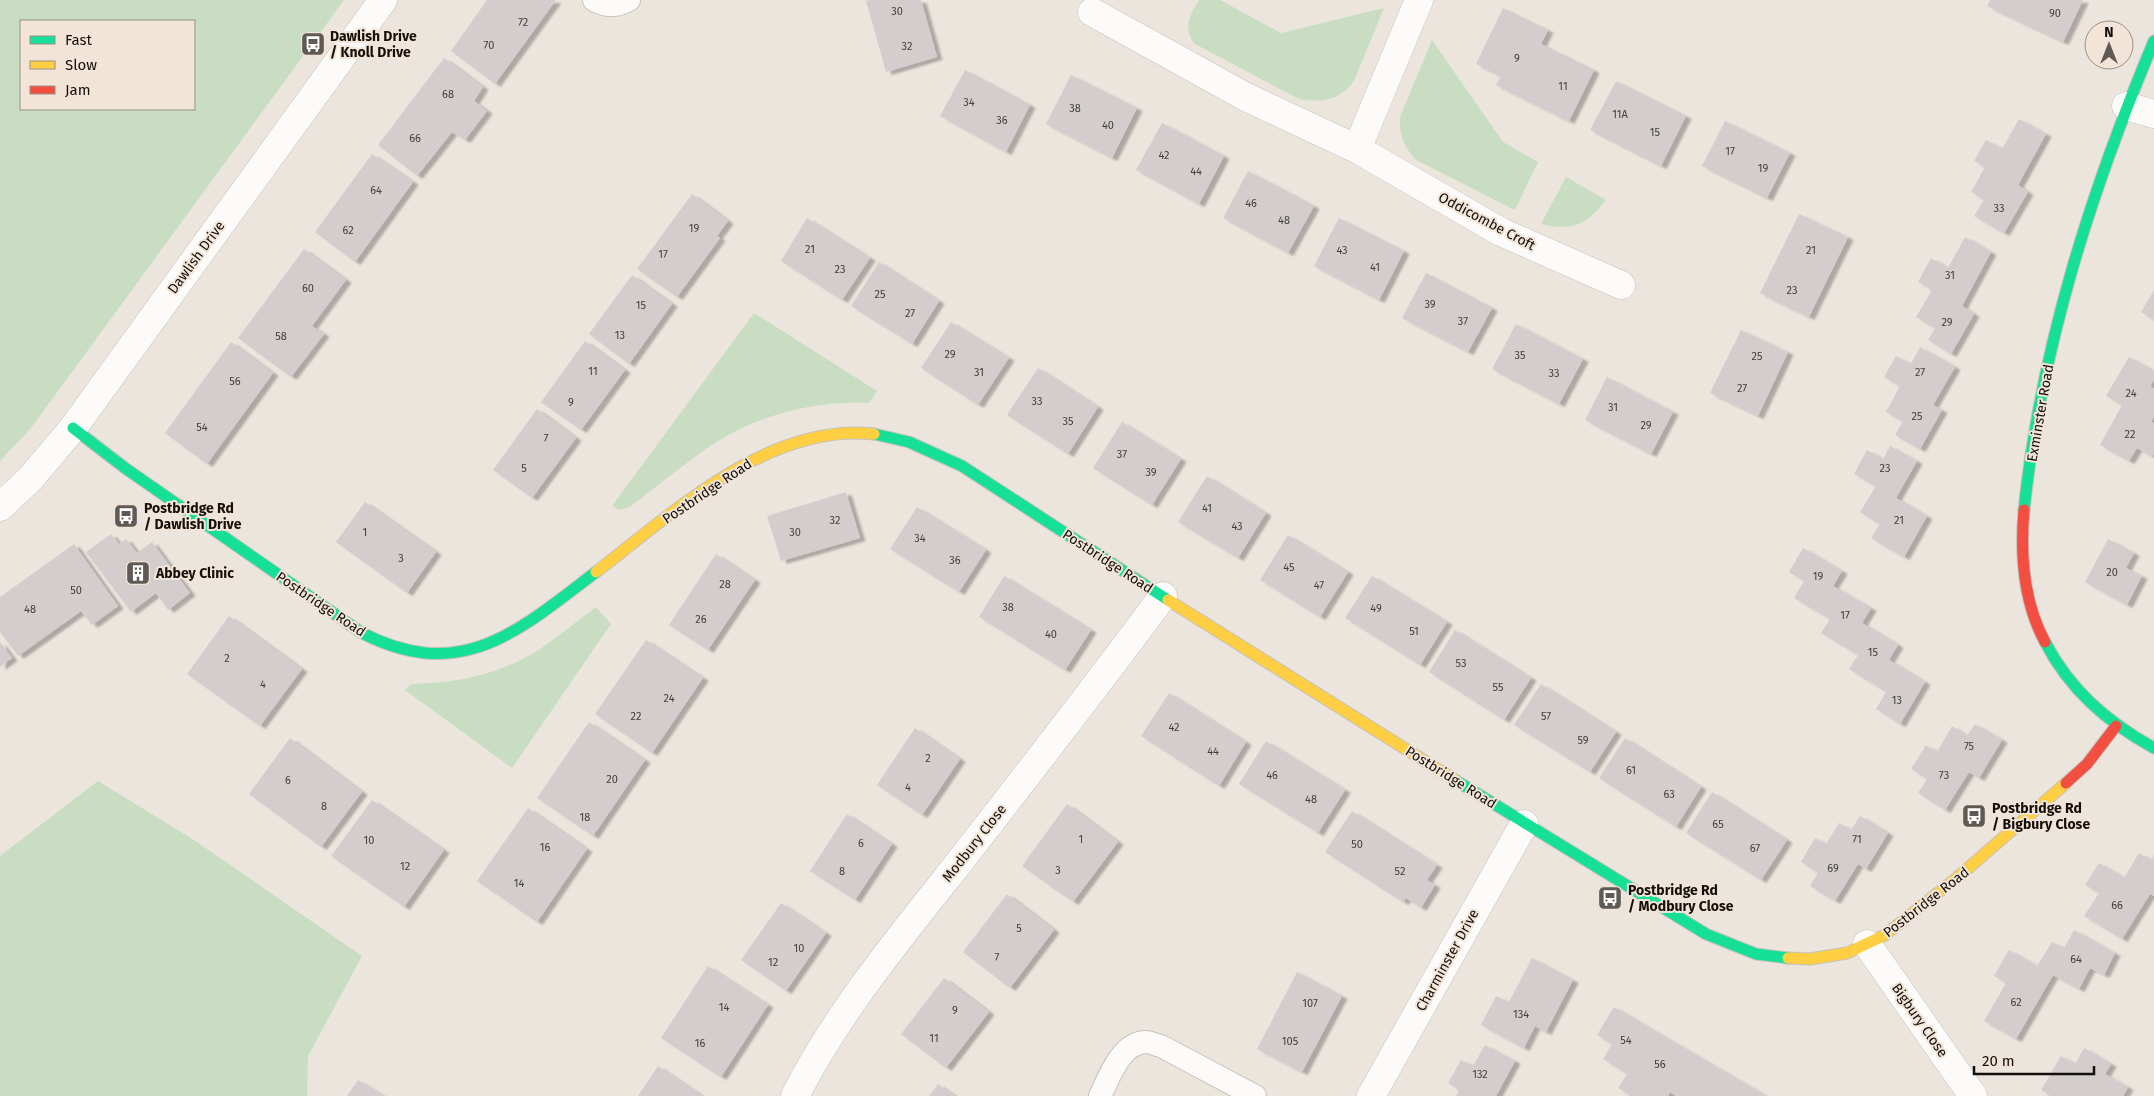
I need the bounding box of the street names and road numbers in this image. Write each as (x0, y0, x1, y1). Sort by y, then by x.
street label: Oddicombe Croft (1435, 189, 1539, 255)
street label: Dawlish Drive (164, 218, 228, 297)
street label: Exminster Road (2024, 363, 2057, 463)
street label: Postbridge Road (659, 455, 755, 528)
street label: Postbridge Road (1059, 526, 1156, 597)
street label: Postbridge Road (273, 568, 369, 641)
street label: Postbridge Road (1402, 743, 1499, 812)
street label: Modbury Close (939, 801, 1010, 886)
street label: Postbridge Road (1880, 864, 1973, 941)
street label: Charminster Drive (1412, 906, 1483, 1014)
street label: Bigbury Close (1888, 980, 1951, 1061)

